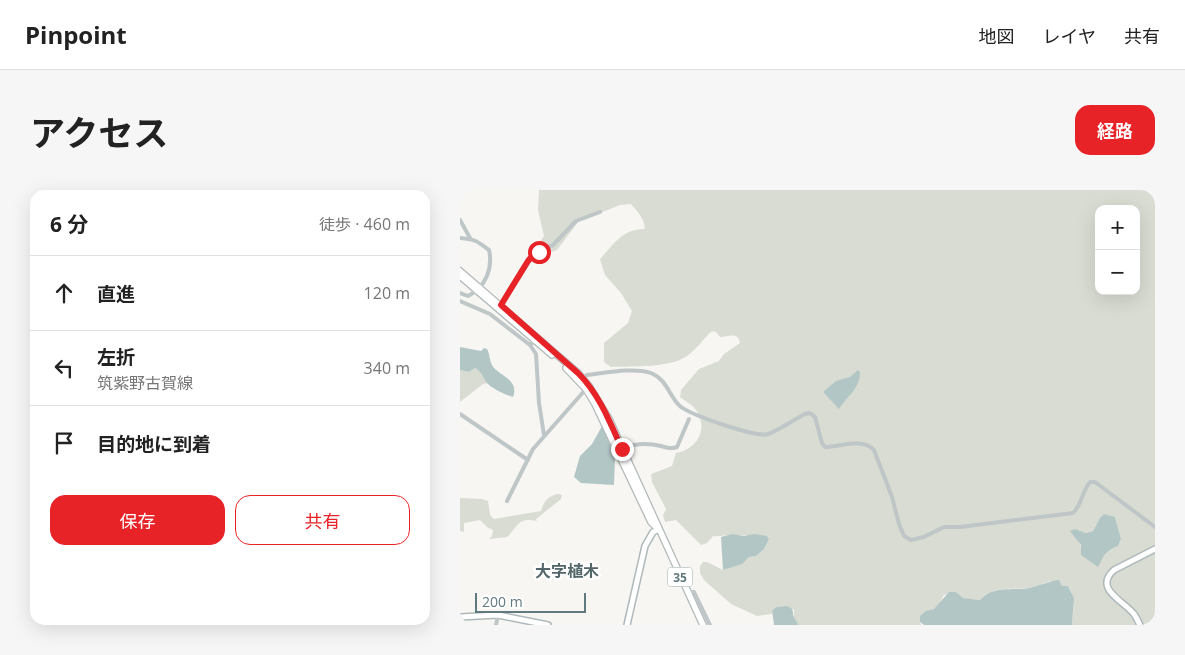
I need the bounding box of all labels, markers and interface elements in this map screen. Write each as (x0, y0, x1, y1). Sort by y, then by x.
text: Pinpoint (25, 18, 127, 51)
text: 地図 (979, 24, 1015, 48)
text: レイヤ (1043, 24, 1096, 48)
text: 共有 (1124, 24, 1160, 48)
button: 経路 (1075, 105, 1155, 155)
text: アクセス (30, 109, 168, 156)
map controls (1095, 205, 1140, 295)
button: + (1095, 205, 1140, 250)
text: 6 分 (50, 210, 88, 238)
text: 徒歩 · 460 m (319, 213, 410, 235)
route start (528, 241, 551, 264)
button: − (1095, 250, 1140, 295)
icon: ahead (50, 279, 78, 307)
text: 直進 (97, 281, 135, 307)
text: 120 m (364, 282, 410, 304)
text: 左折 (97, 344, 135, 370)
icon: left (50, 354, 78, 382)
text: 340 m (364, 357, 410, 379)
text: 筑紫野古賀線 (97, 372, 193, 394)
icon: arrive (50, 429, 78, 457)
text: 目的地に到着 (97, 431, 211, 457)
route end (611, 438, 634, 461)
button: 保存 (50, 495, 225, 545)
button: 共有 (235, 495, 410, 545)
district label: 大字植木 (535, 560, 599, 582)
road number: 35 (668, 568, 692, 587)
scale bar (475, 590, 586, 613)
text: 200 m (482, 592, 523, 611)

